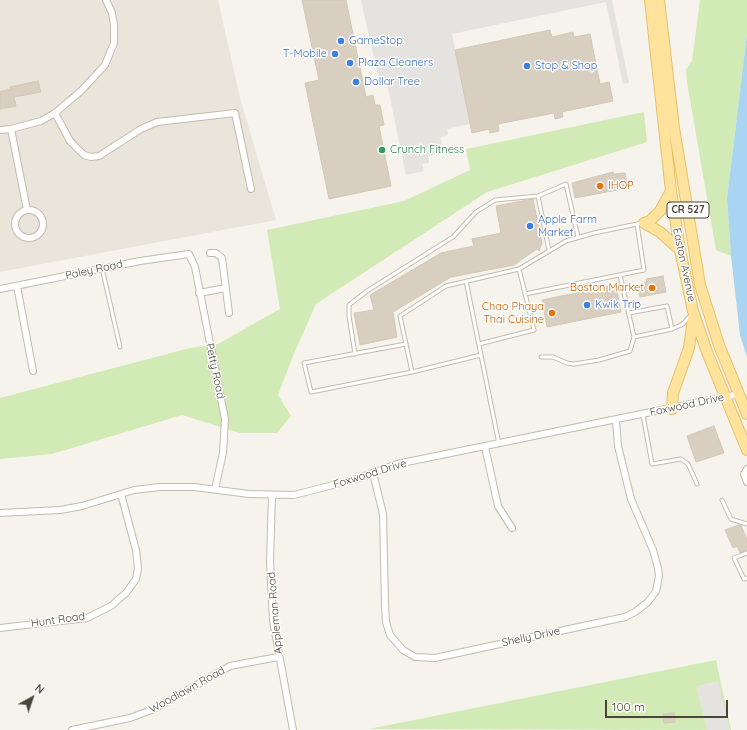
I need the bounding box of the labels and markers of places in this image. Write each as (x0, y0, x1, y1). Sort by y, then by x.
place label: GameStop (349, 34, 403, 48)
marker: GameStop (336, 36, 346, 46)
place label: T-Mobile (283, 47, 327, 61)
marker: T-Mobile (330, 49, 340, 59)
place label: Plaza Cleaners (358, 56, 433, 70)
marker: Plaza Cleaners (345, 58, 355, 68)
place label: Stop & Shop (535, 59, 597, 73)
marker: Stop & Shop (522, 61, 532, 71)
place label: Dollar Tree (364, 75, 420, 89)
marker: Dollar Tree (351, 77, 361, 87)
place label: Crunch Fitness (390, 143, 464, 157)
marker: Crunch Fitness (377, 145, 387, 155)
place label: IHOP (608, 179, 634, 193)
marker: IHOP (595, 181, 605, 191)
place label: Apple Farm Market (538, 213, 597, 239)
marker: Apple Farm Market (525, 221, 535, 231)
place label: Boston Market (570, 281, 644, 295)
marker: Boston Market (647, 283, 657, 293)
place label: Kwik Trip (595, 298, 641, 312)
place label: Chao Phaya Thai Cuisine (482, 300, 544, 326)
marker: Kwik Trip (582, 300, 592, 310)
marker: Chao Phaya Thai Cuisine (547, 308, 557, 318)

